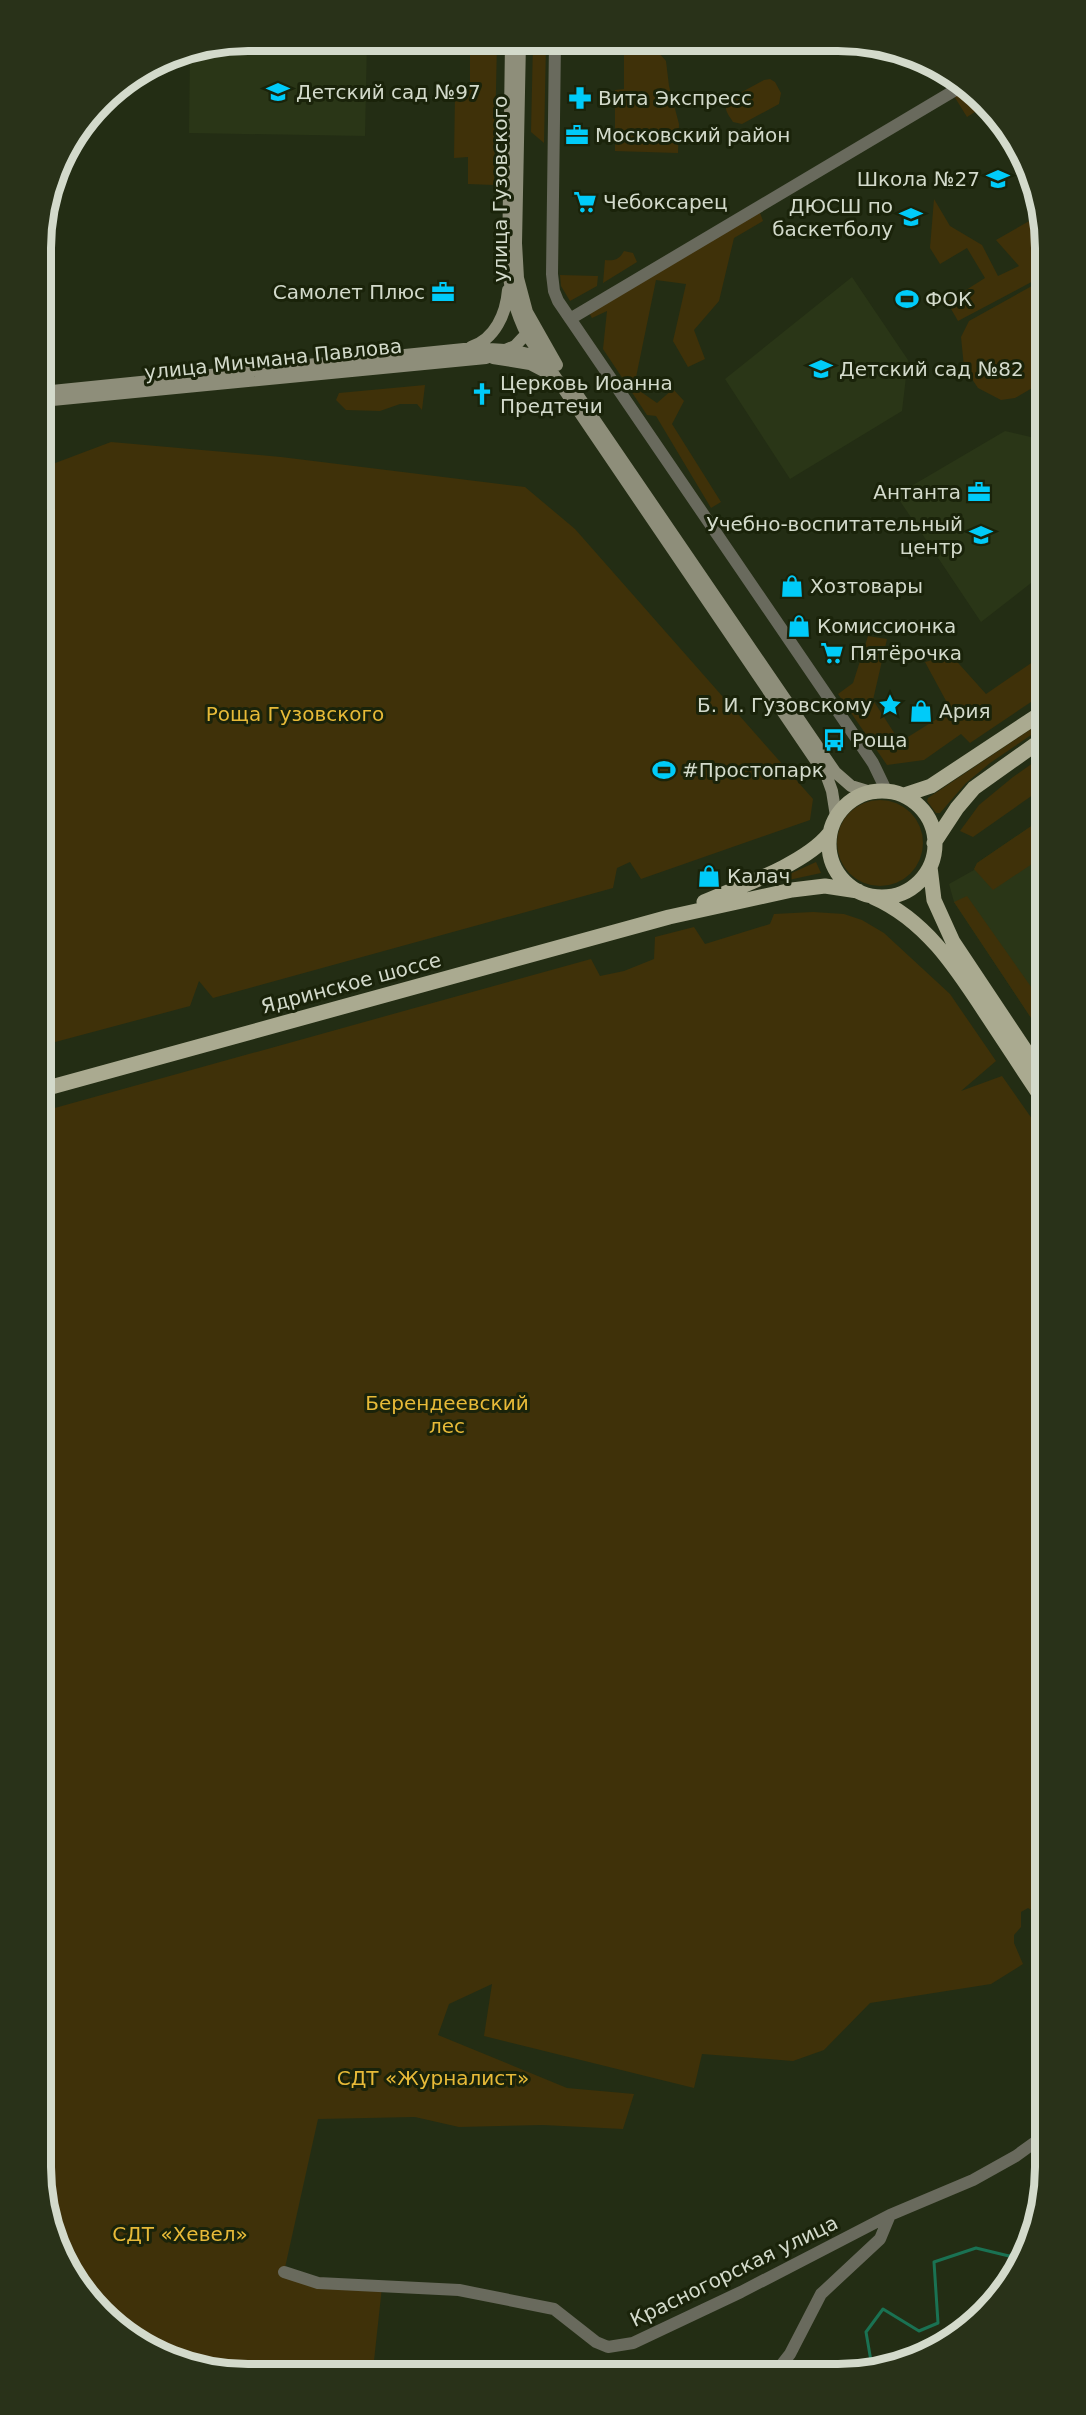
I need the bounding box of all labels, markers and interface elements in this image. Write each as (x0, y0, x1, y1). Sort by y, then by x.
school or university icon: Детский сад №97 (265, 79, 291, 105)
place label: Детский сад №97 (296, 80, 481, 104)
pharmacy icon: Вита Экспресс (567, 85, 593, 111)
place label: Вита Экспресс (598, 86, 752, 110)
street label: улица Гузовского (488, 96, 512, 282)
office icon: Московский район (564, 122, 590, 148)
place label: Московский район (595, 123, 790, 147)
school or university icon: Школа №27 (985, 166, 1011, 192)
place label: Школа №27 (857, 167, 980, 191)
supermarket icon: Чебоксарец (572, 189, 598, 215)
place label: Чебоксарец (603, 190, 728, 214)
place label: ДЮСШ по баскетболу (772, 194, 893, 241)
school or university icon: ДЮСШ по баскетболу (898, 204, 924, 230)
office icon: Самолет Плюс (430, 279, 456, 305)
place label: Самолет Плюс (273, 280, 425, 304)
sports icon: ФОК (894, 286, 920, 312)
place label: ФОК (925, 287, 972, 311)
street label: улица Мичмана Павлова (143, 334, 403, 384)
school or university icon: Детский сад №82 (808, 356, 834, 382)
place label: Детский сад №82 (839, 357, 1024, 381)
place label: Церковь Иоанна Предтечи (500, 371, 673, 418)
church icon: Церковь Иоанна Предтечи (469, 381, 495, 407)
office icon: Антанта (966, 479, 992, 505)
place label: Антанта (873, 480, 961, 504)
place label: Учебно-воспитательный центр (706, 512, 963, 559)
school or university icon: Учебно-воспитательный центр (968, 522, 994, 548)
shop icon: Хозтовары (779, 573, 805, 599)
place label: Хозтовары (810, 574, 923, 598)
shop icon: Комиссионка (786, 613, 812, 639)
place label: Комиссионка (817, 614, 956, 638)
supermarket icon: Пятёрочка (819, 640, 845, 666)
place label: Пятёрочка (850, 641, 962, 665)
place icon: Б. И. Гузовскому (877, 692, 903, 718)
place label: Б. И. Гузовскому (697, 693, 872, 717)
shop icon: Ария (908, 698, 934, 724)
place label: Ария (939, 699, 990, 723)
park label: Роща Гузовского (206, 702, 384, 726)
bus stop icon: Роща (821, 727, 847, 753)
place label: Роща (852, 728, 907, 752)
sports icon: #Простопарк (651, 757, 677, 783)
place label: #Простопарк (682, 758, 824, 782)
shop icon: Калач (696, 863, 722, 889)
place label: Калач (727, 864, 790, 888)
street label: Ядринское шоссе (258, 947, 444, 1019)
park label: Берендеевский лес (365, 1391, 529, 1438)
park label: СДТ «Журналист» (337, 2066, 529, 2090)
street label: Красногорская улица (626, 2210, 842, 2332)
park label: СДТ «Хевел» (112, 2222, 248, 2246)

